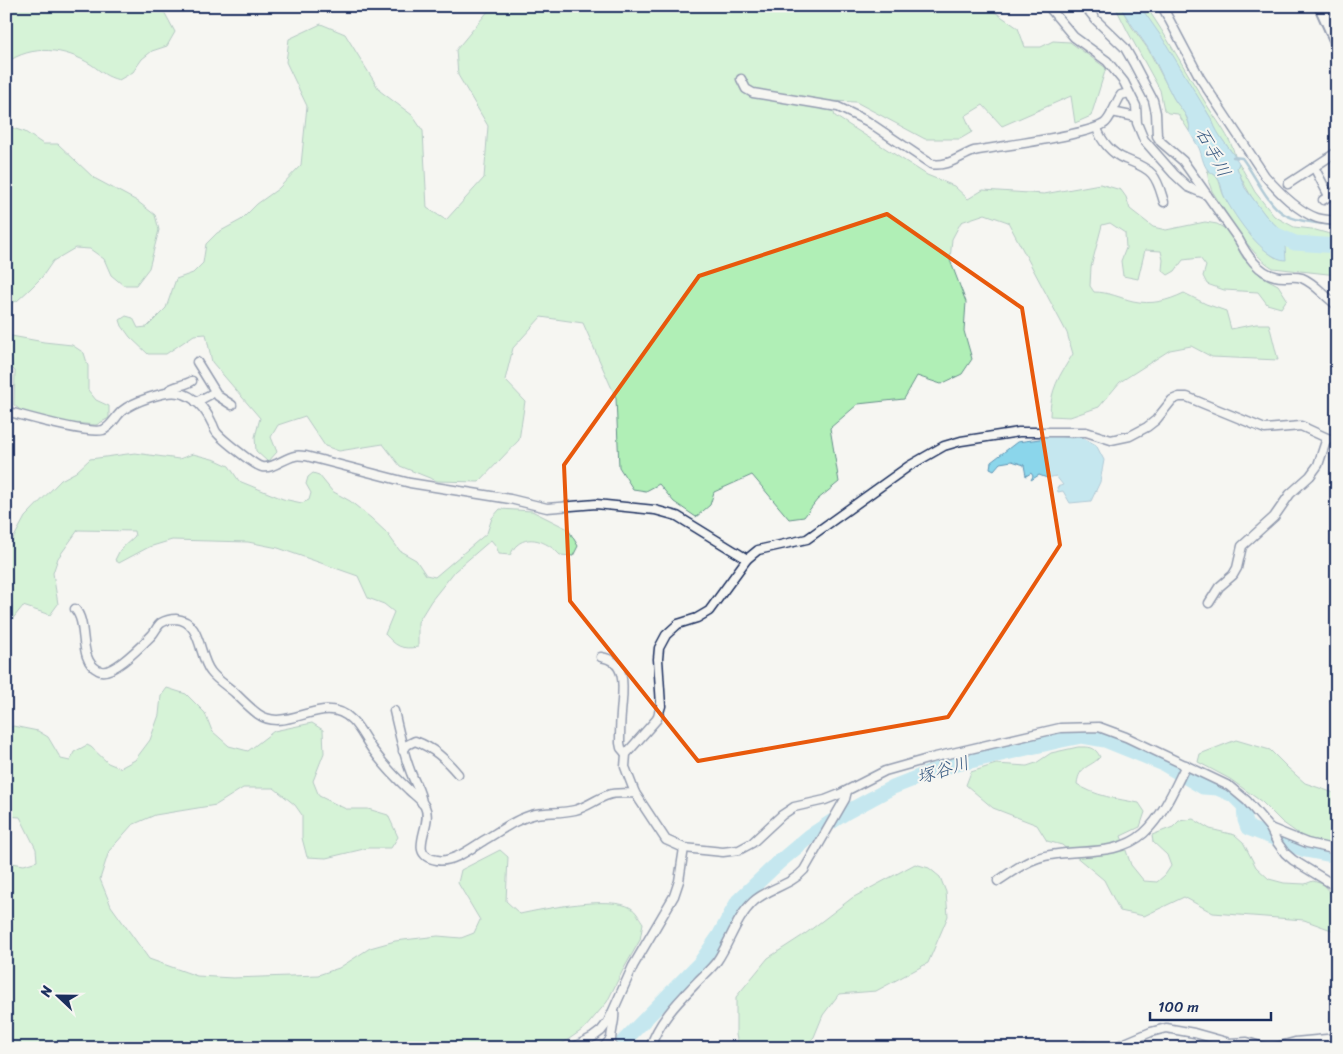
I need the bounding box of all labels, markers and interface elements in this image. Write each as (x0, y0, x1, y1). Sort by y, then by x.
water label: 石手川 (1186, 121, 1240, 183)
water label: 塚谷川 (913, 747, 973, 793)
north arrow (32, 972, 82, 1022)
text: N (33, 982, 60, 1001)
scale bar (1150, 989, 1272, 1021)
text: 100 m (1158, 994, 1199, 1020)

